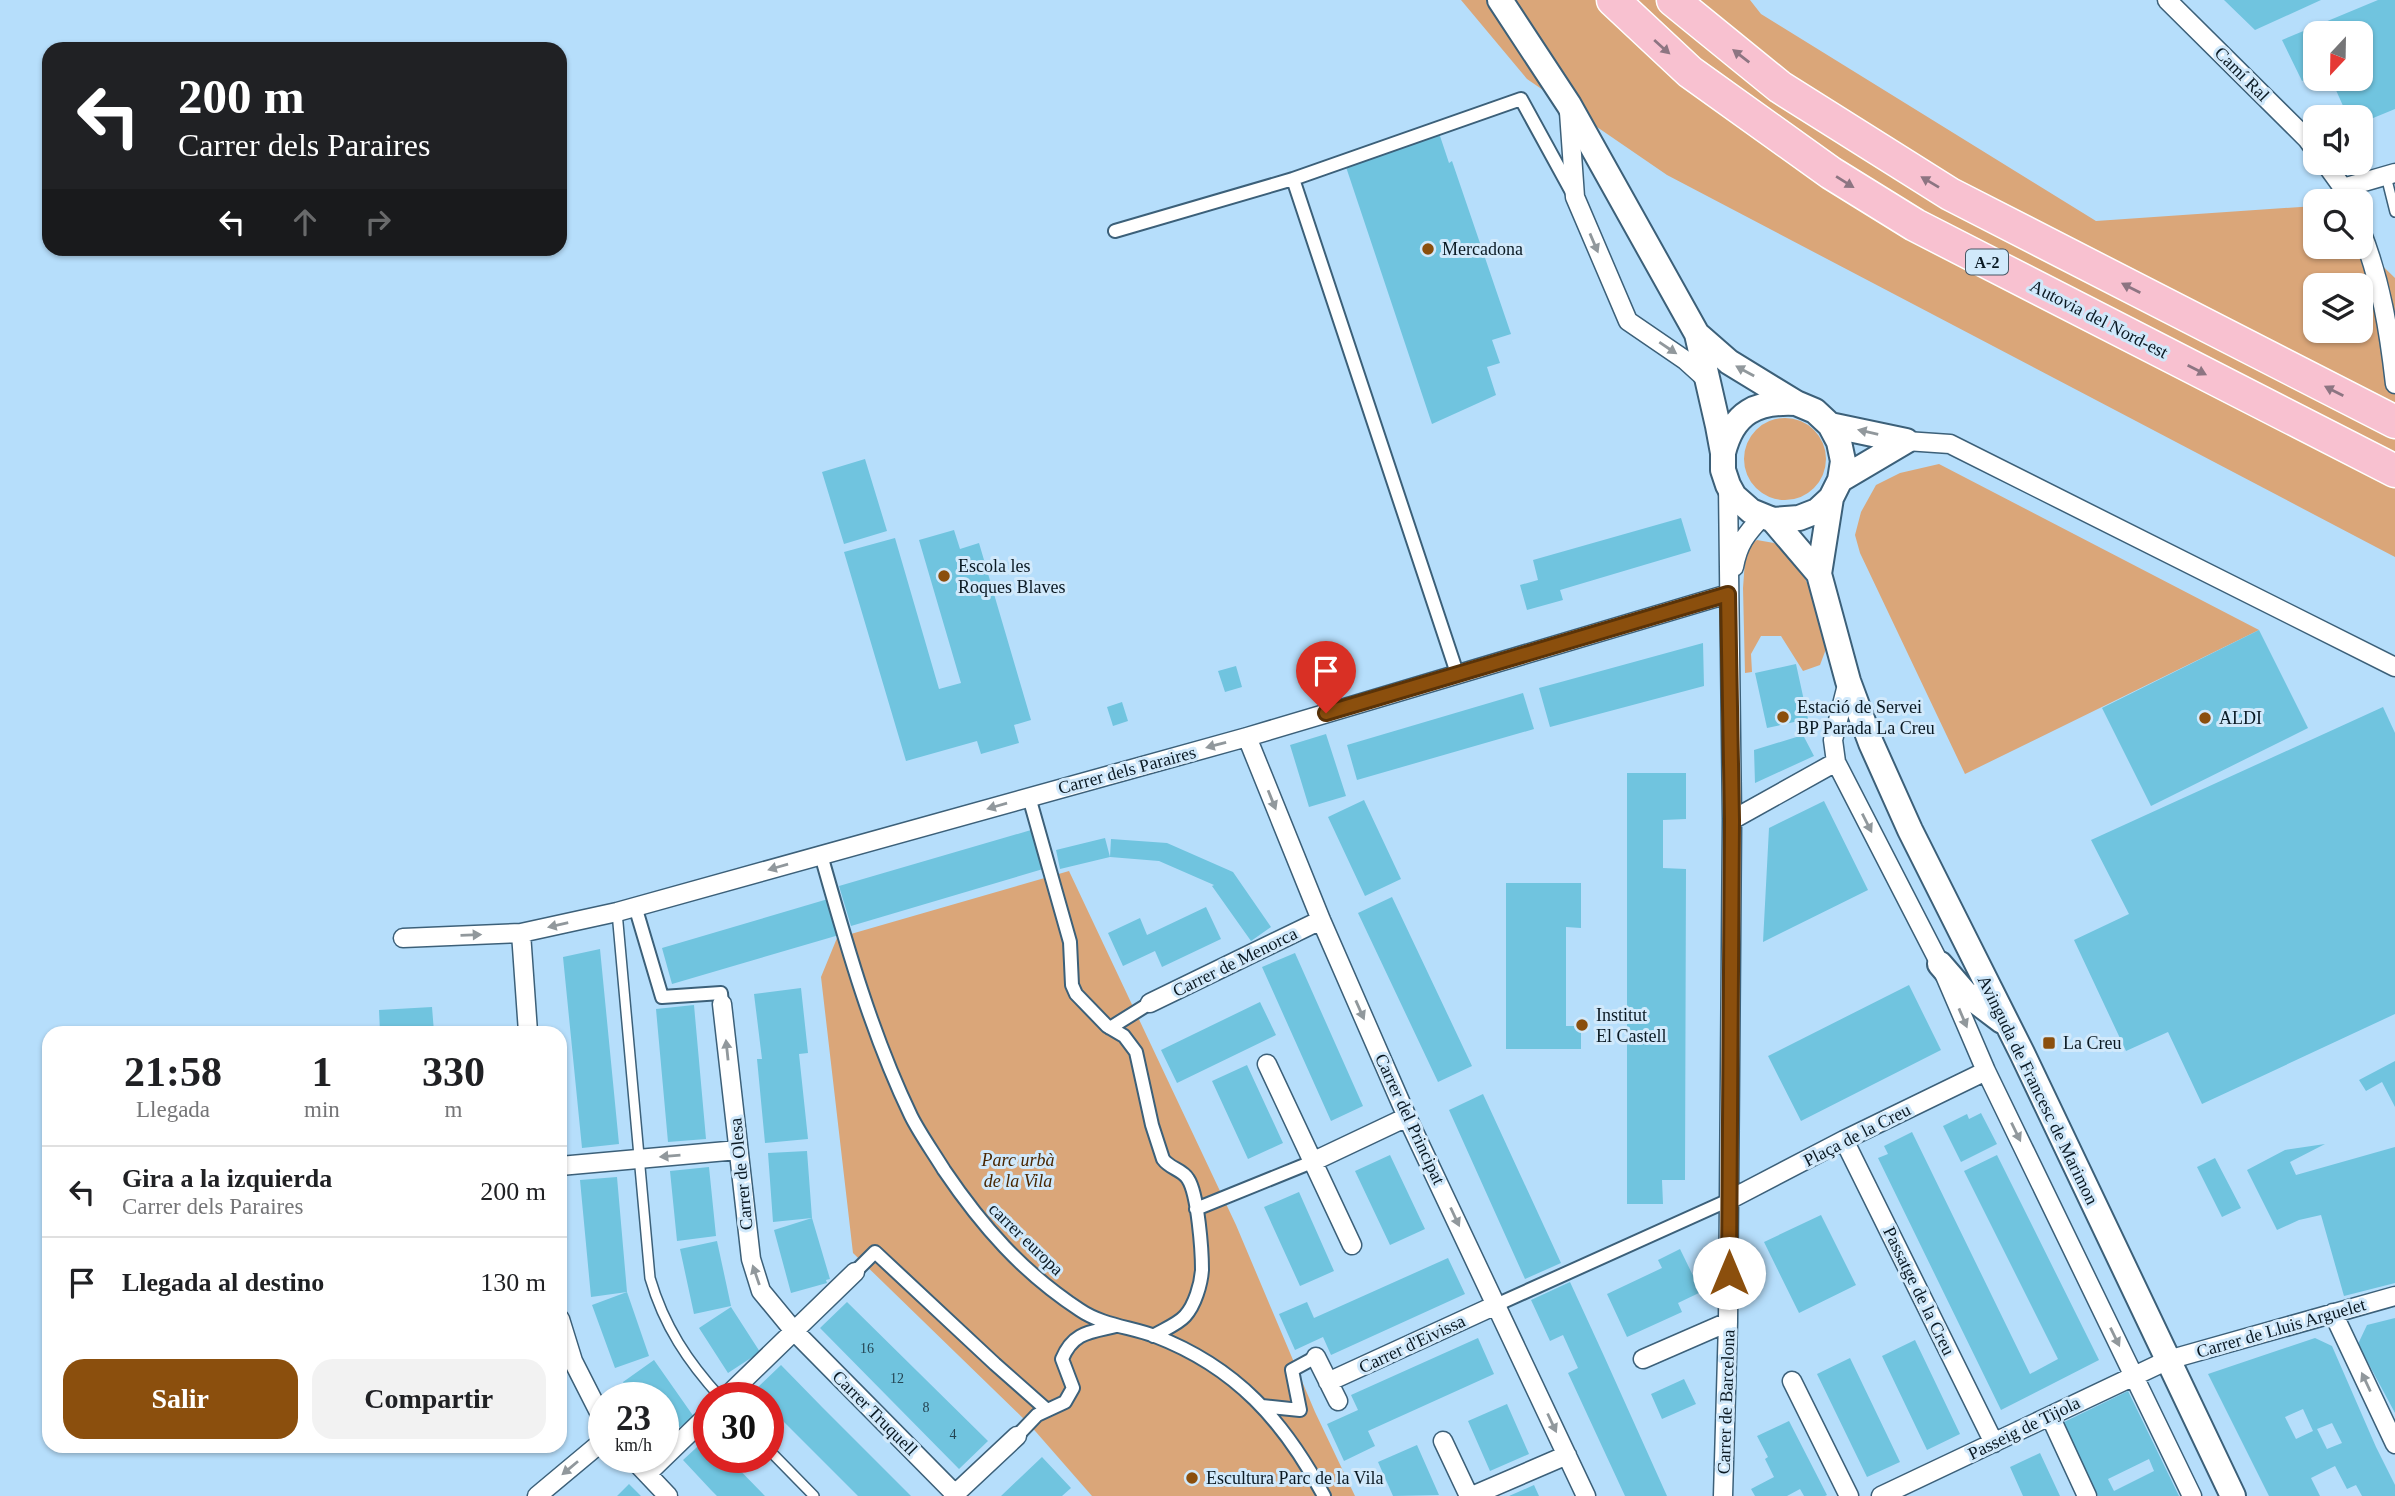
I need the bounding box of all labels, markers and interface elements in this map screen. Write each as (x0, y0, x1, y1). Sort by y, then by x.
north arrow (2303, 21, 2373, 91)
map controls (2303, 21, 2373, 343)
one-way arrow (1654, 39, 1671, 54)
street label: Camí Ral (2211, 43, 2273, 105)
one-way arrow (1732, 49, 1750, 64)
text: 200 m (178, 69, 305, 124)
icon: left (63, 70, 154, 161)
button: sound (2303, 105, 2373, 175)
text: Carrer dels Paraires (178, 127, 430, 163)
one-way arrow (1836, 175, 1855, 188)
one-way arrow (1921, 176, 1940, 188)
button: search (2303, 189, 2373, 259)
icon: left (213, 203, 251, 241)
icon: ahead (286, 203, 324, 241)
icon: right (359, 203, 397, 241)
one-way arrow (1589, 232, 1600, 253)
place label: Mercadona (1442, 239, 1523, 259)
marker: Mercadona (1420, 241, 1436, 257)
road number: A-2 (1966, 250, 2008, 274)
button: layers (2303, 273, 2373, 343)
street label: Autovia del Nord-est (2027, 276, 2171, 362)
one-way arrow (2121, 282, 2141, 293)
one-way arrow (1658, 342, 1678, 355)
one-way arrow (2187, 364, 2207, 375)
one-way arrow (1735, 365, 1754, 377)
one-way arrow (2324, 385, 2344, 396)
one-way arrow (1857, 426, 1879, 437)
place label: Escola les Roques Blaves (958, 556, 1066, 597)
marker: Escola les Roques Blaves (936, 568, 952, 584)
pin (1296, 641, 1356, 713)
icon: arrive (1307, 652, 1345, 690)
place label: Estació de Servei BP Parada La Creu (1797, 697, 1935, 738)
place label: ALDI (2219, 708, 2262, 728)
marker: Estació de Servei BP Parada La Creu (1775, 709, 1791, 725)
marker: ALDI (2197, 710, 2213, 726)
one-way arrow (1205, 740, 1227, 751)
street label: Carrer dels Paraires (1056, 742, 1198, 798)
one-way arrow (1267, 790, 1278, 811)
one-way arrow (986, 801, 1007, 811)
one-way arrow (1862, 813, 1873, 833)
one-way arrow (767, 862, 788, 872)
one-way arrow (547, 919, 569, 930)
street label: Carrer de Menorca (1170, 923, 1300, 1001)
one-way arrow (461, 930, 483, 941)
street label: Avinguda de Francesc de Marimon (1974, 972, 2102, 1208)
one-way arrow (1354, 1000, 1366, 1020)
place label: Institut El Castell (1596, 1005, 1667, 1046)
one-way arrow (1958, 1007, 1969, 1028)
marker: Institut El Castell (1574, 1017, 1590, 1033)
place label: La Creu (2063, 1033, 2121, 1053)
marker: La Creu (2041, 1035, 2057, 1051)
one-way arrow (722, 1039, 733, 1061)
text: 21:58 (124, 1049, 222, 1095)
text: 1 (311, 1049, 332, 1095)
text: 330 (422, 1049, 485, 1095)
street label: Carrer del Principat (1371, 1050, 1449, 1188)
text: Llegada (136, 1097, 210, 1122)
text: min (304, 1097, 340, 1122)
text: m (444, 1097, 462, 1122)
street label: Plaça de la Creu (1800, 1099, 1914, 1171)
street label: Carrer de Olesa (725, 1117, 757, 1231)
one-way arrow (2010, 1122, 2021, 1142)
park label: Parc urbà de la Vila (981, 1150, 1054, 1191)
one-way arrow (659, 1151, 681, 1162)
text: Gira a la izquierda (122, 1164, 332, 1193)
icon: left (63, 1173, 101, 1211)
text: 200 m (480, 1177, 546, 1206)
text: Carrer dels Paraires (122, 1194, 303, 1219)
street label: carrer europa (985, 1199, 1067, 1279)
one-way arrow (1449, 1207, 1460, 1227)
street label: Passatge de la Creu (1879, 1223, 1959, 1359)
position arrow (1692, 1236, 1766, 1310)
icon: arrive (63, 1264, 101, 1302)
one-way arrow (750, 1265, 761, 1286)
text: Llegada al destino (122, 1268, 324, 1297)
text: 130 m (480, 1268, 546, 1297)
street label: Carrer de Lluis Arguelet (2194, 1294, 2368, 1362)
street label: Carrer d'Eivissa (1356, 1311, 1468, 1377)
one-way arrow (2109, 1327, 2121, 1347)
street label: Carrer de Barcelona (1713, 1329, 1739, 1475)
house number: 16 (860, 1341, 874, 1356)
button: Salir (63, 1359, 298, 1439)
button: Compartir (312, 1359, 546, 1439)
street label: Carrer Truquell (829, 1367, 921, 1459)
house number: 12 (890, 1371, 904, 1386)
one-way arrow (2360, 1372, 2372, 1392)
speed limit sign: 30 (693, 1382, 784, 1473)
street label: Passeig de Tijola (1965, 1392, 2083, 1464)
text: 23 (616, 1399, 651, 1438)
house number: 8 (923, 1400, 930, 1415)
one-way arrow (1546, 1413, 1558, 1433)
house number: 4 (950, 1427, 957, 1442)
text: km/h (615, 1435, 652, 1455)
one-way arrow (562, 1460, 579, 1475)
place label: Escultura Parc de la Vila (1206, 1468, 1384, 1488)
marker: Escultura Parc de la Vila (1184, 1470, 1200, 1486)

